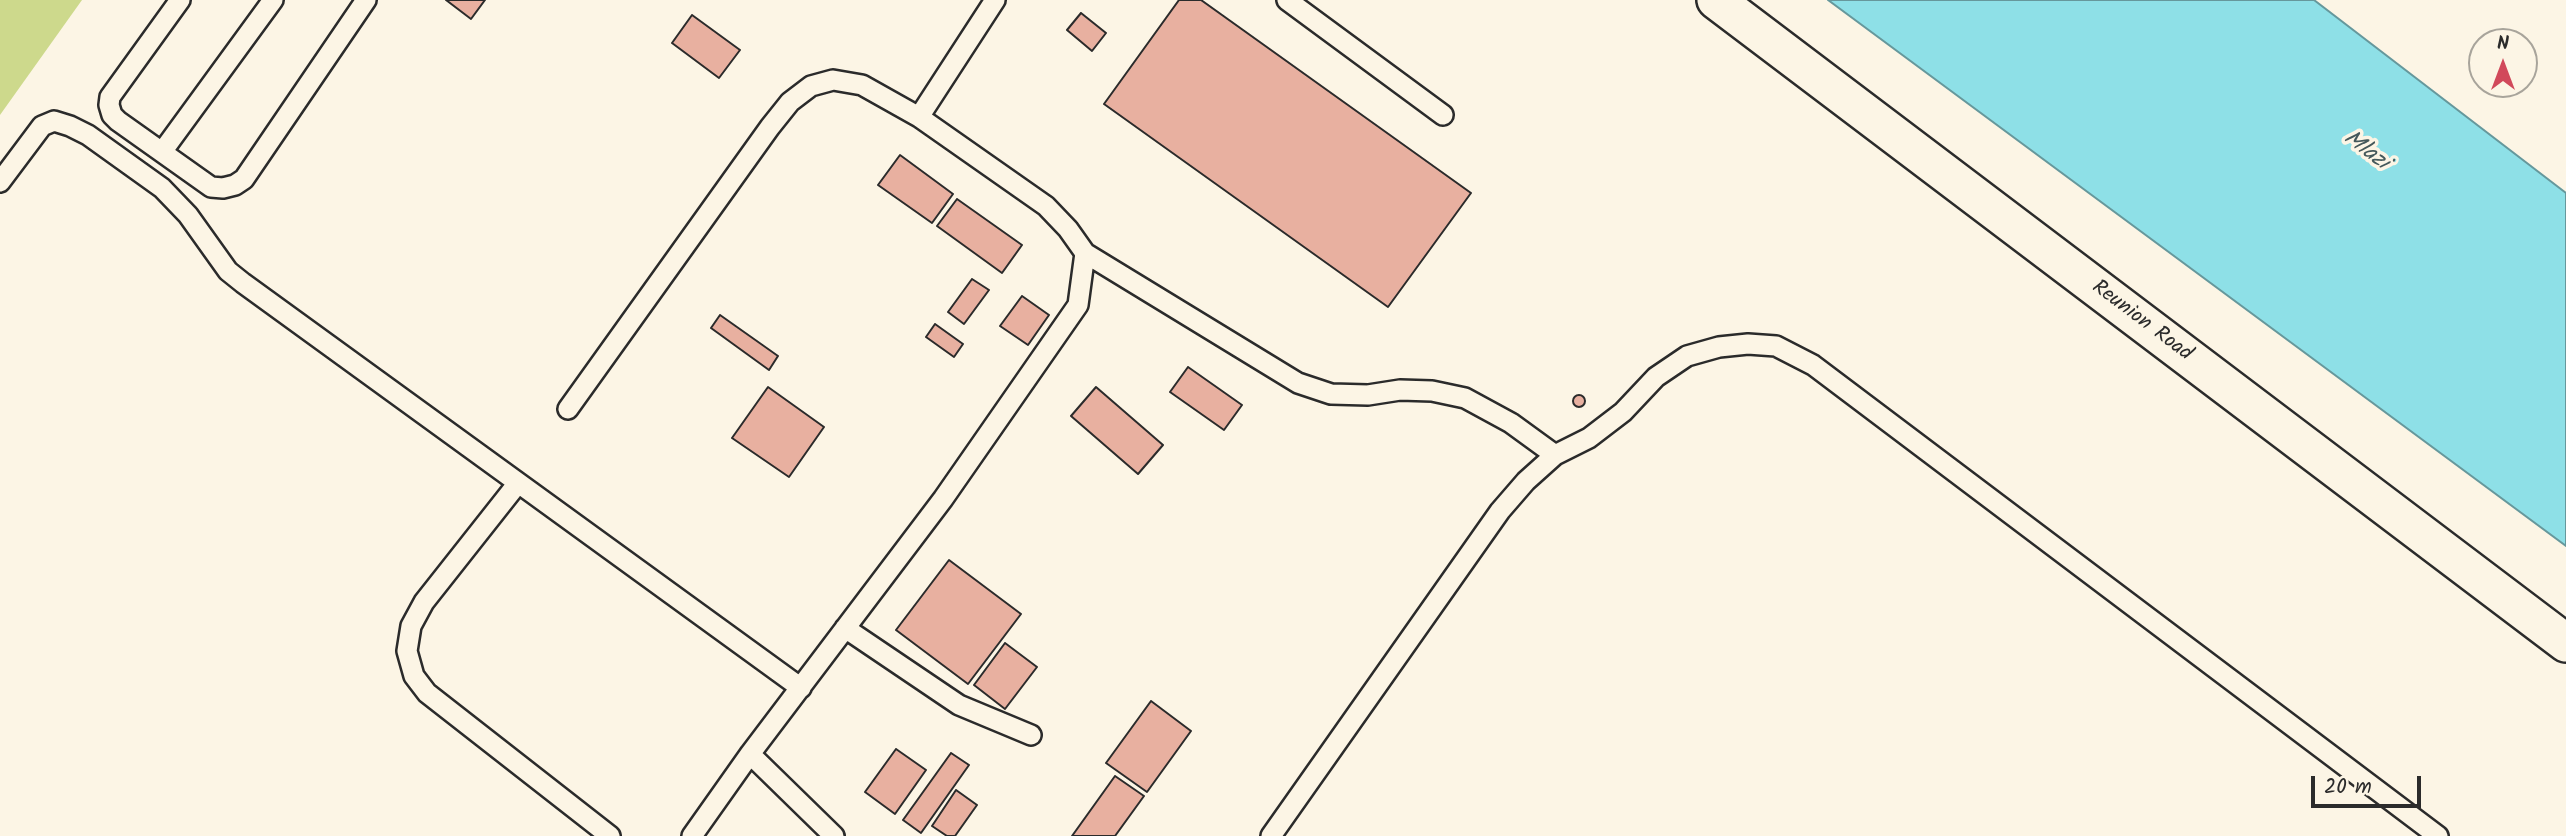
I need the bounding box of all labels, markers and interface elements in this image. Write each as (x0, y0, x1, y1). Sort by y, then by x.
north arrow (2468, 28, 2538, 98)
text: N (2497, 29, 2509, 59)
water label: Mlazi (2337, 126, 2393, 178)
street label: Reunion Road (2086, 276, 2196, 368)
scale bar (2314, 762, 2424, 806)
text: 20 m (2324, 771, 2372, 804)

